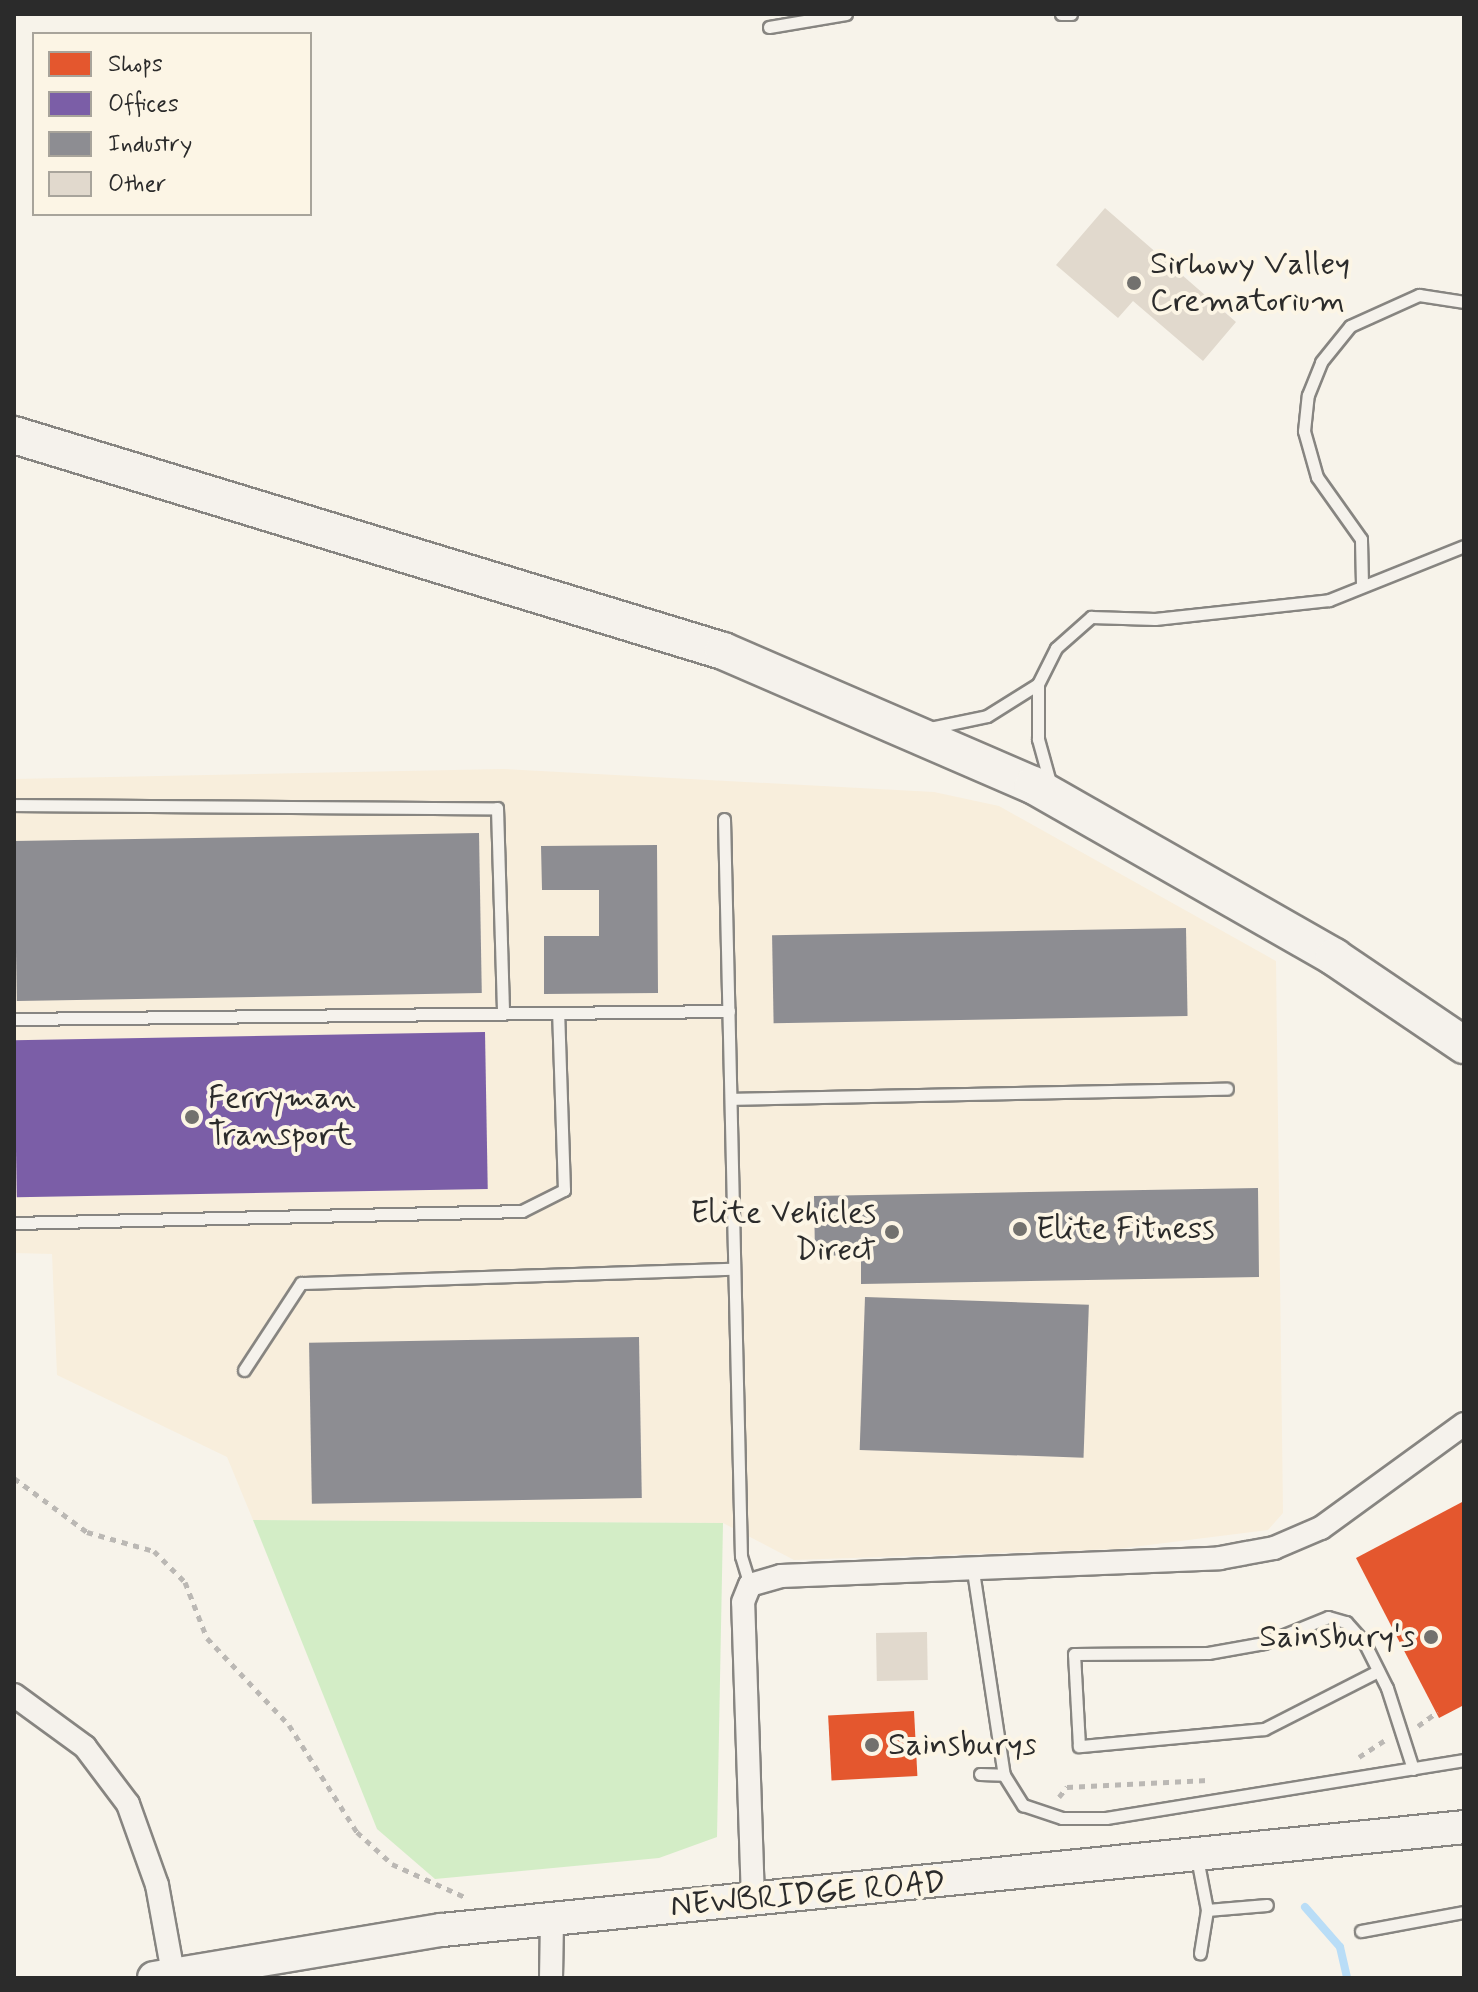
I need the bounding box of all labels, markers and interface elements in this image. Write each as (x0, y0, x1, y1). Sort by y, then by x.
legend (32, 32, 312, 216)
text: Shops (108, 49, 163, 80)
text: Offices (108, 89, 179, 120)
text: Industry (108, 129, 192, 160)
text: Other (108, 169, 166, 200)
place label: Sirhowy Valley Crematorium (1150, 246, 1345, 321)
marker: Sirhowy Valley Crematorium (1125, 274, 1143, 292)
place label: Ferryman Transport (208, 1080, 356, 1155)
marker: Ferryman Transport (183, 1108, 201, 1126)
place label: Elite Vehicles Direct (687, 1195, 876, 1270)
place label: Elite Fitness (1036, 1210, 1220, 1248)
marker: Elite Fitness (1011, 1220, 1029, 1238)
marker: Elite Vehicles Direct (883, 1223, 901, 1241)
place label: Sainsbury's (1259, 1618, 1415, 1656)
marker: Sainsbury's (1422, 1628, 1440, 1646)
place label: Sainsburys (888, 1726, 1037, 1764)
marker: Sainsburys (863, 1736, 881, 1754)
street label: NEWBRIDGE ROAD (669, 1864, 947, 1926)

